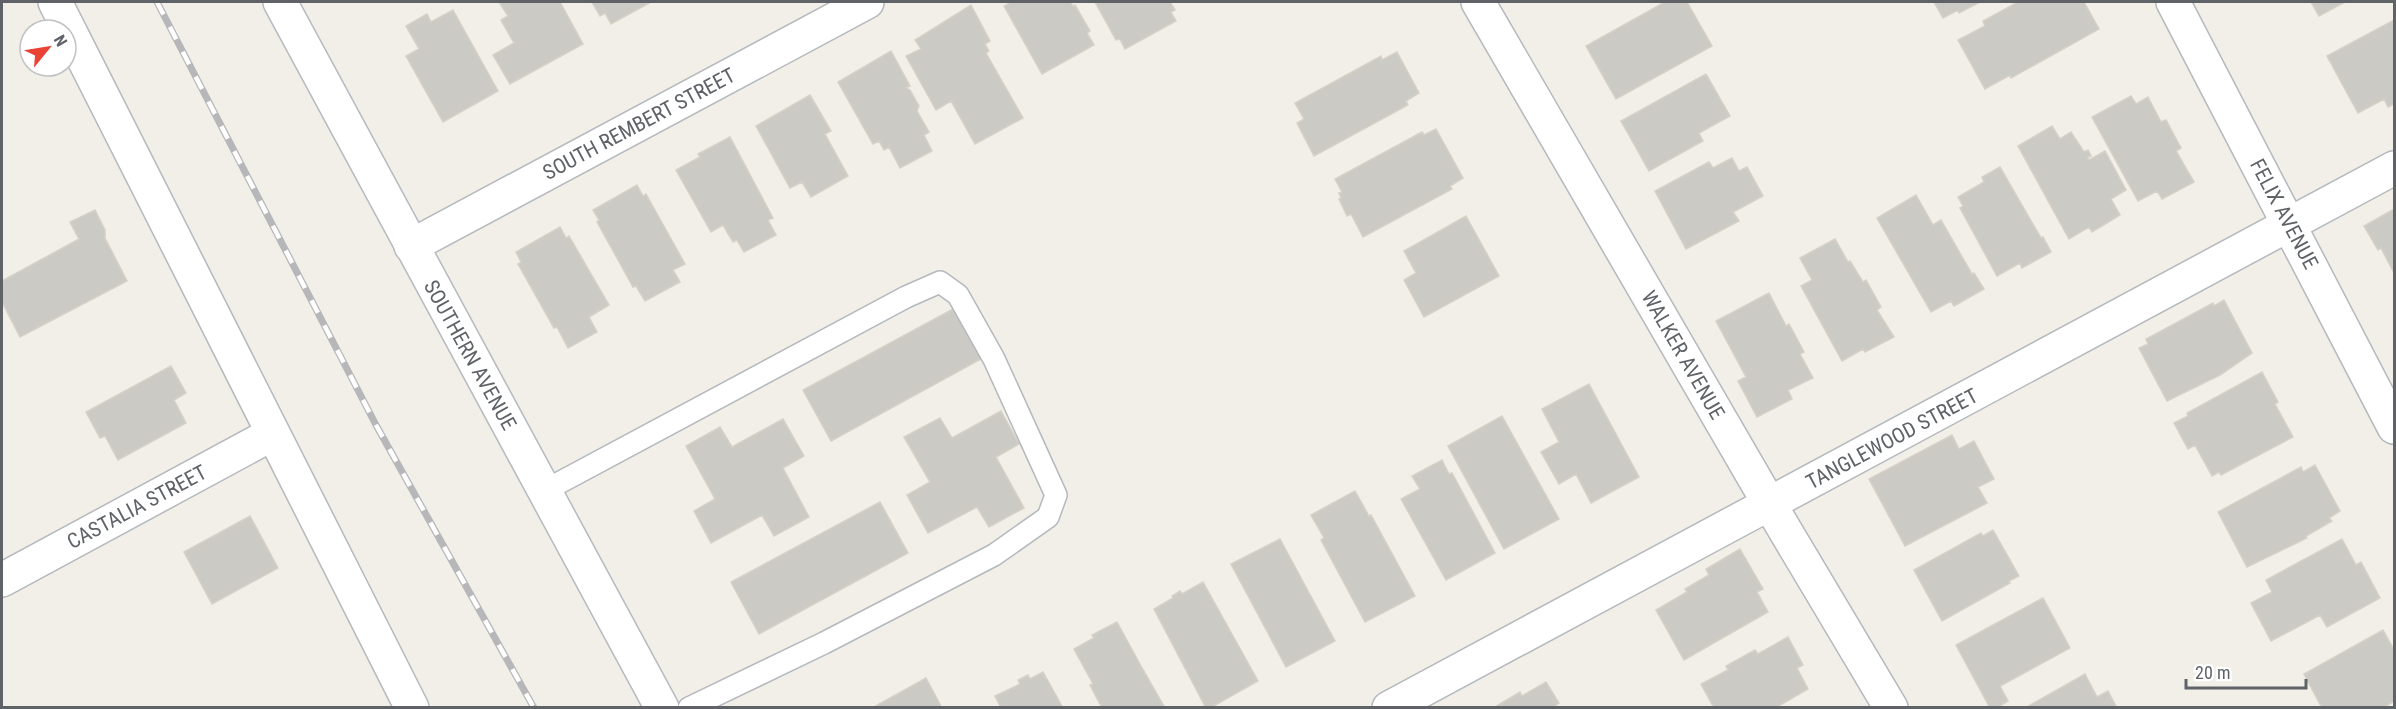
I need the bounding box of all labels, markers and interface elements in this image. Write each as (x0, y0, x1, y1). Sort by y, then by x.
north arrow (18, 18, 78, 78)
text: N (50, 32, 71, 50)
street label: SOUTH REMBERT STREET (539, 63, 739, 185)
street label: FELIX AVENUE (2245, 155, 2323, 273)
street label: SOUTHERN AVENUE (419, 276, 521, 434)
street label: WALKER AVENUE (1637, 287, 1729, 423)
street label: TANGLEWOOD STREET (1802, 384, 1982, 494)
street label: CASTALIA STREET (63, 460, 211, 554)
scale bar (2186, 652, 2306, 690)
text: 20 m (2195, 662, 2230, 683)

